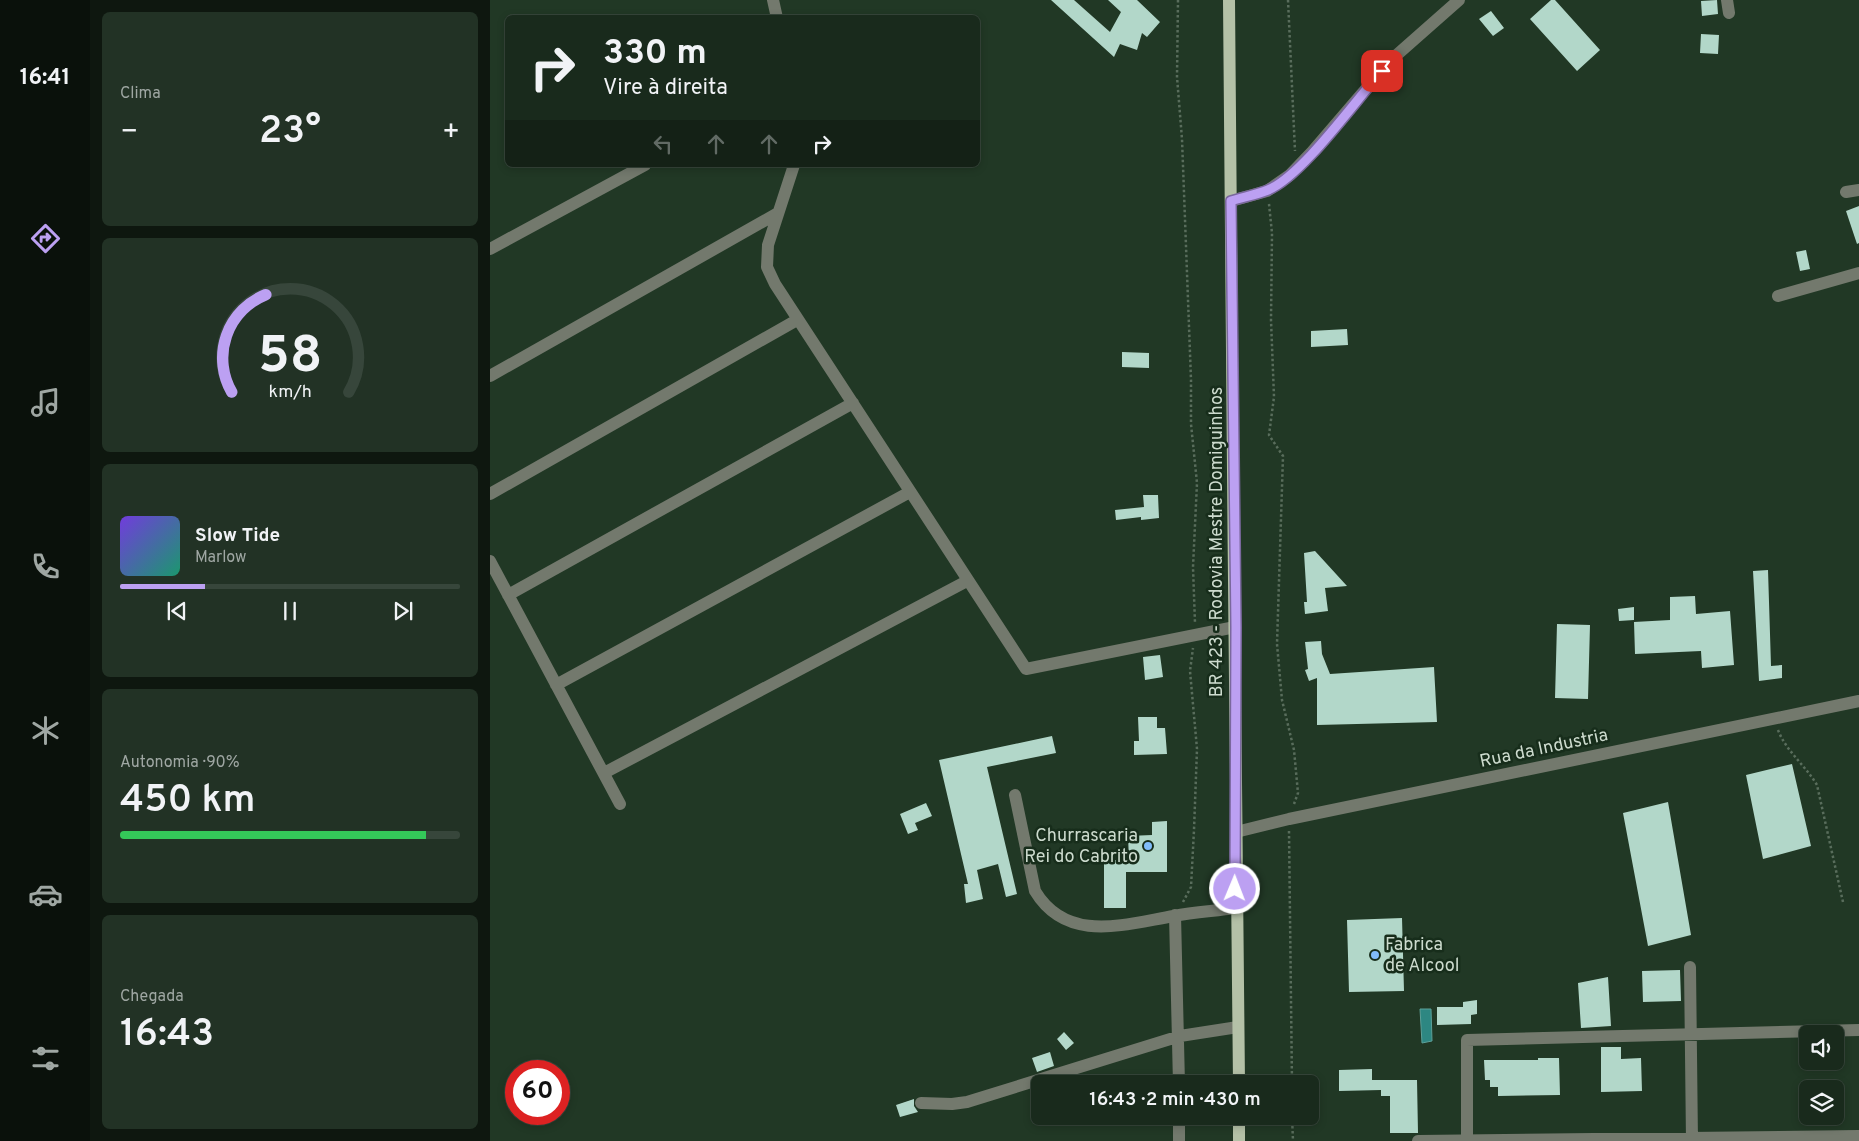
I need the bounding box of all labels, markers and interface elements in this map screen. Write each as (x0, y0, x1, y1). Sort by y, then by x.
text: 330 m (603, 32, 707, 76)
icon: right (520, 35, 585, 100)
pin (1361, 50, 1403, 92)
icon: arrive (1368, 57, 1396, 85)
text: 16:41 (20, 65, 70, 92)
text: Vire à direita (603, 75, 728, 102)
text: Clima (120, 84, 161, 104)
text: 23° (259, 108, 321, 157)
text: − (120, 115, 138, 151)
text: + (442, 115, 460, 151)
icon: left (649, 130, 677, 158)
icon: ahead (702, 130, 730, 158)
icon: ahead (755, 130, 783, 158)
icon: right (808, 130, 836, 158)
icon: directions (28, 221, 63, 256)
text: 58 (258, 325, 322, 391)
text: km/h (268, 381, 312, 404)
icon: music (28, 385, 63, 420)
street label: BR 423 - Rodovia Mestre Domiguinhos (1206, 387, 1229, 697)
text: Slow Tide (195, 524, 280, 548)
text: Marlow (195, 548, 247, 568)
icon: phone (28, 549, 63, 584)
icon: previous (163, 597, 191, 625)
icon: pause (276, 597, 304, 625)
icon: next (389, 597, 417, 625)
icon: climate (28, 713, 63, 748)
street label: Rua da Industria (1478, 724, 1610, 774)
text: Autonomia · 90% (120, 753, 240, 773)
text: 450 km (120, 777, 255, 826)
place label: Churrascaria Rei do Cabrito (1024, 825, 1138, 869)
marker: Churrascaria Rei do Cabrito (1142, 840, 1154, 852)
position arrow (1208, 862, 1260, 914)
icon: car (28, 877, 63, 912)
place label: Fabrica de Alcool (1385, 934, 1460, 978)
marker: Fabrica de Alcool (1369, 949, 1381, 961)
text: Chegada (120, 987, 184, 1007)
text: 16:43 (120, 1011, 214, 1060)
map controls (1799, 1025, 1844, 1125)
button: sound (1799, 1025, 1844, 1070)
icon: filters (28, 1041, 63, 1076)
speed limit sign: 60 (505, 1060, 570, 1125)
button: layers (1799, 1080, 1844, 1125)
text: 16:43 · 2 min · 430 m (1089, 1088, 1261, 1112)

